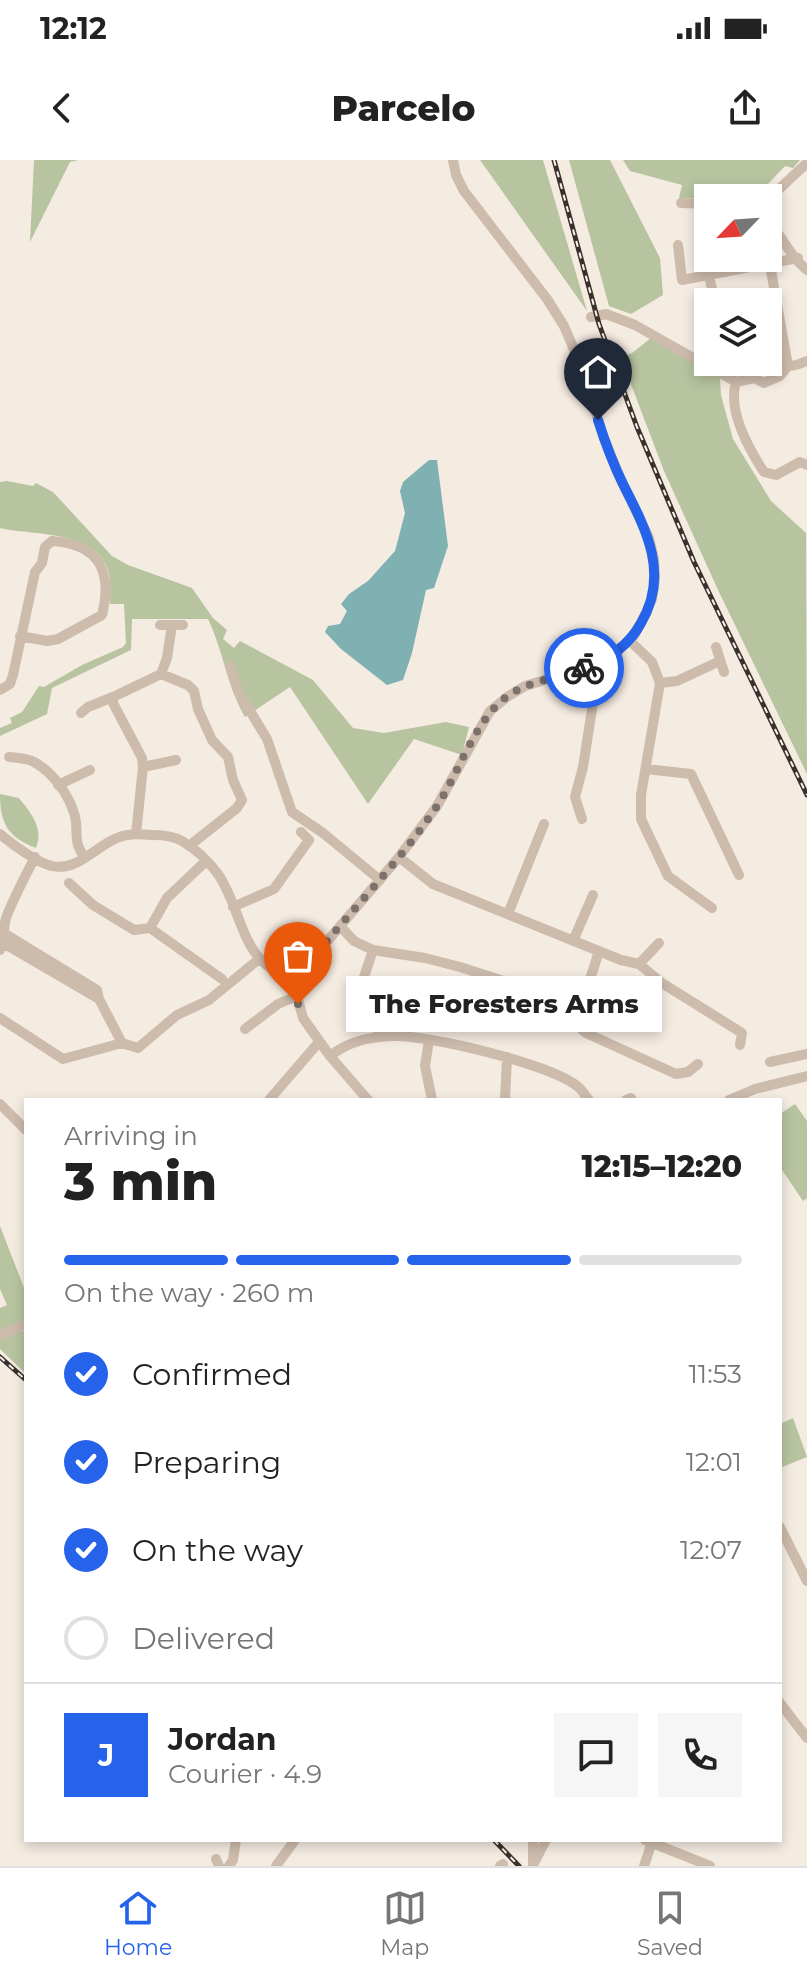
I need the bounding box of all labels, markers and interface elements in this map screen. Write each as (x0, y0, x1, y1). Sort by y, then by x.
text: 12:12 (40, 10, 107, 47)
icon: back (40, 86, 84, 130)
text: Parcelo (331, 86, 476, 130)
icon: share (723, 86, 767, 130)
north arrow (694, 184, 782, 272)
map controls (694, 184, 782, 376)
button: layers (694, 288, 782, 376)
pin (564, 338, 632, 420)
icon: home (576, 350, 620, 394)
courier (544, 628, 624, 708)
icon: bike (562, 646, 606, 690)
pin (264, 922, 332, 1004)
icon: bag (276, 934, 320, 978)
callout: The Foresters Arms (346, 976, 662, 1032)
text: The Foresters Arms (369, 988, 639, 1020)
text: Arriving in (64, 1120, 198, 1152)
text: 12:15–12:20 (582, 1148, 742, 1185)
text: 3 min (64, 1150, 217, 1213)
text: On the way · 260 m (64, 1277, 314, 1309)
icon: check (64, 1352, 108, 1396)
text: Confirmed (132, 1356, 292, 1393)
text: 11:53 (688, 1358, 742, 1390)
icon: check (64, 1440, 108, 1484)
text: Preparing (132, 1444, 281, 1481)
text: 12:01 (686, 1446, 742, 1478)
icon: check (64, 1528, 108, 1572)
text: On the way (132, 1532, 303, 1569)
text: 12:07 (680, 1534, 742, 1566)
text: Delivered (132, 1620, 275, 1657)
button: chat (554, 1713, 638, 1797)
button: phone (658, 1713, 742, 1797)
text: Jordan (168, 1721, 277, 1758)
text: J (98, 1737, 114, 1774)
text: Courier · 4.9 (168, 1758, 322, 1790)
tab: Home (104, 1886, 172, 1961)
tab: Map (380, 1886, 429, 1961)
tab: Saved (637, 1886, 703, 1961)

